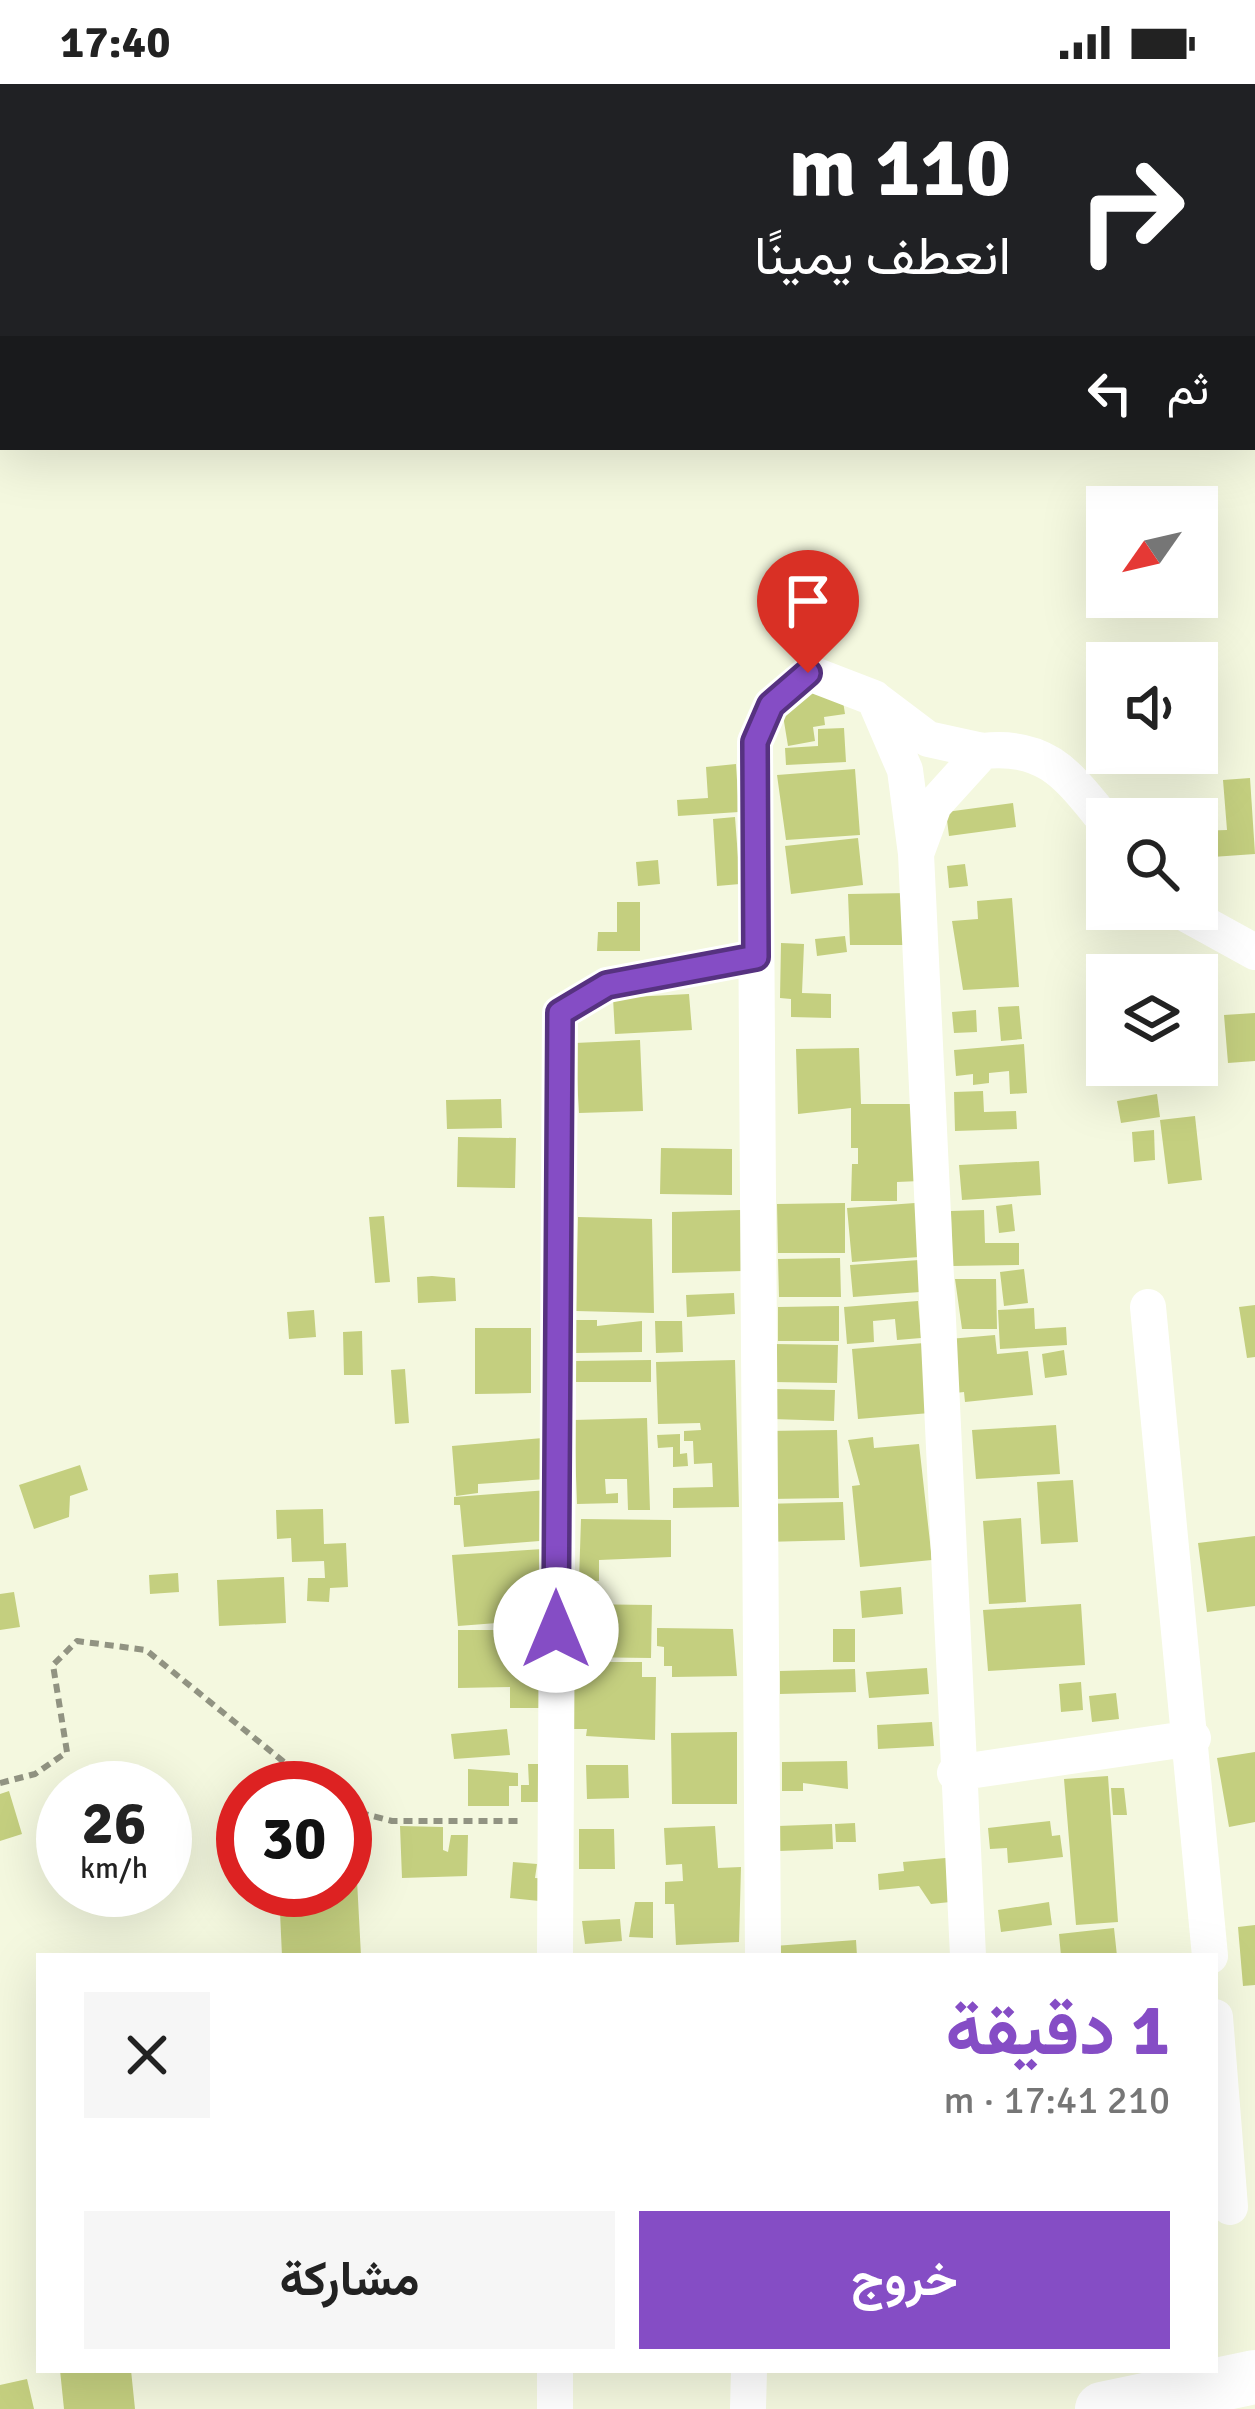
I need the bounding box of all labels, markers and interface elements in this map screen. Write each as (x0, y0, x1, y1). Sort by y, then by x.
text: 17:40 (60, 15, 170, 70)
text: 110 m (789, 116, 1011, 220)
icon: right (1053, 132, 1209, 288)
text: انعطف يمينًا (754, 223, 1011, 290)
icon: left (1077, 360, 1143, 426)
text: ثم (1167, 362, 1209, 417)
north arrow (1086, 486, 1218, 618)
map controls (1086, 486, 1218, 1086)
pin (757, 550, 859, 673)
icon: arrive (775, 568, 841, 634)
button: sound (1086, 642, 1218, 774)
button: search (1086, 798, 1218, 930)
button: layers (1086, 954, 1218, 1086)
position arrow (493, 1567, 619, 1693)
speed limit sign: 30 (216, 1761, 372, 1917)
text: 26 (82, 1787, 146, 1861)
text: km/h (80, 1850, 148, 1887)
text: 1 دقيقة (945, 1986, 1170, 2075)
button: close (84, 1992, 210, 2118)
text: 210 m · 17:41 (943, 2076, 1170, 2124)
button: مشاركة (84, 2211, 615, 2349)
button: خروج (639, 2211, 1170, 2349)

